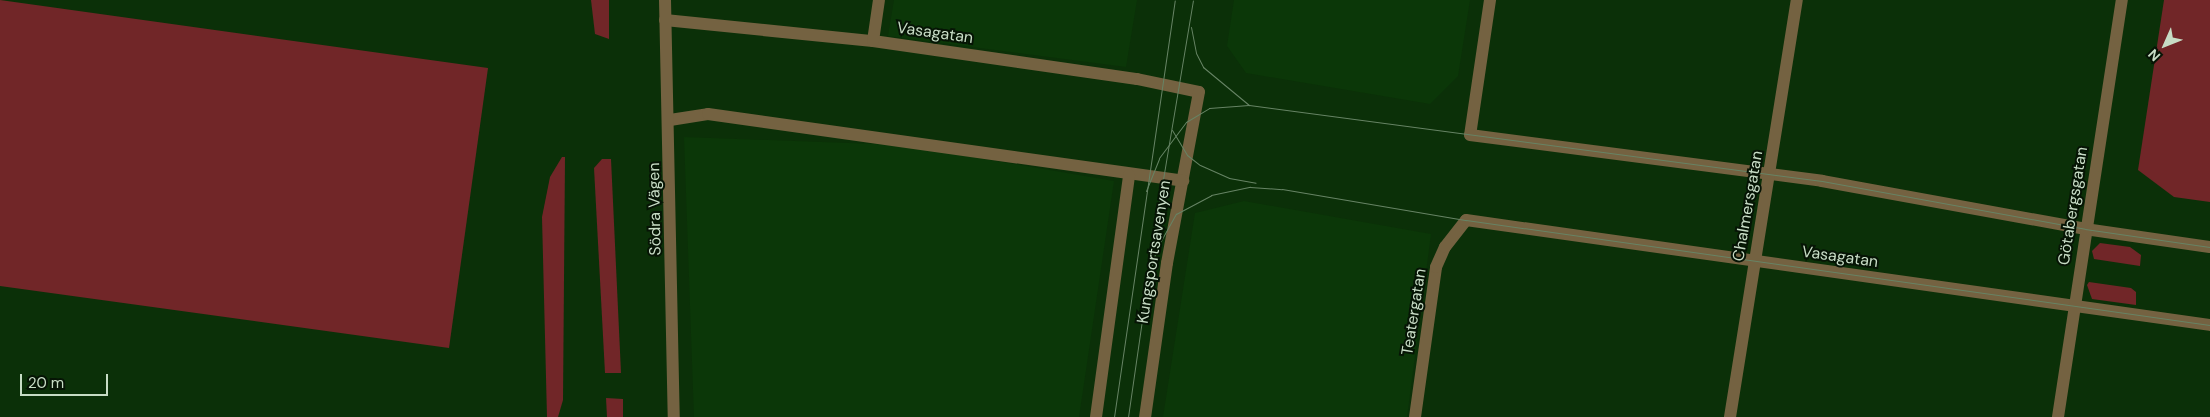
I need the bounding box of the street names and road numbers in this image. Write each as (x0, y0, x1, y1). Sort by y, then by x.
street label: Vasagatan (896, 18, 974, 48)
street label: Götabergsgatan (2054, 145, 2092, 267)
street label: Chalmersgatan (1729, 149, 1767, 263)
street label: Södra Vägen (645, 162, 665, 256)
street label: Kungsportsavenyen (1133, 179, 1175, 325)
street label: Vasagatan (1801, 242, 1879, 272)
street label: Teatergatan (1398, 267, 1430, 357)

